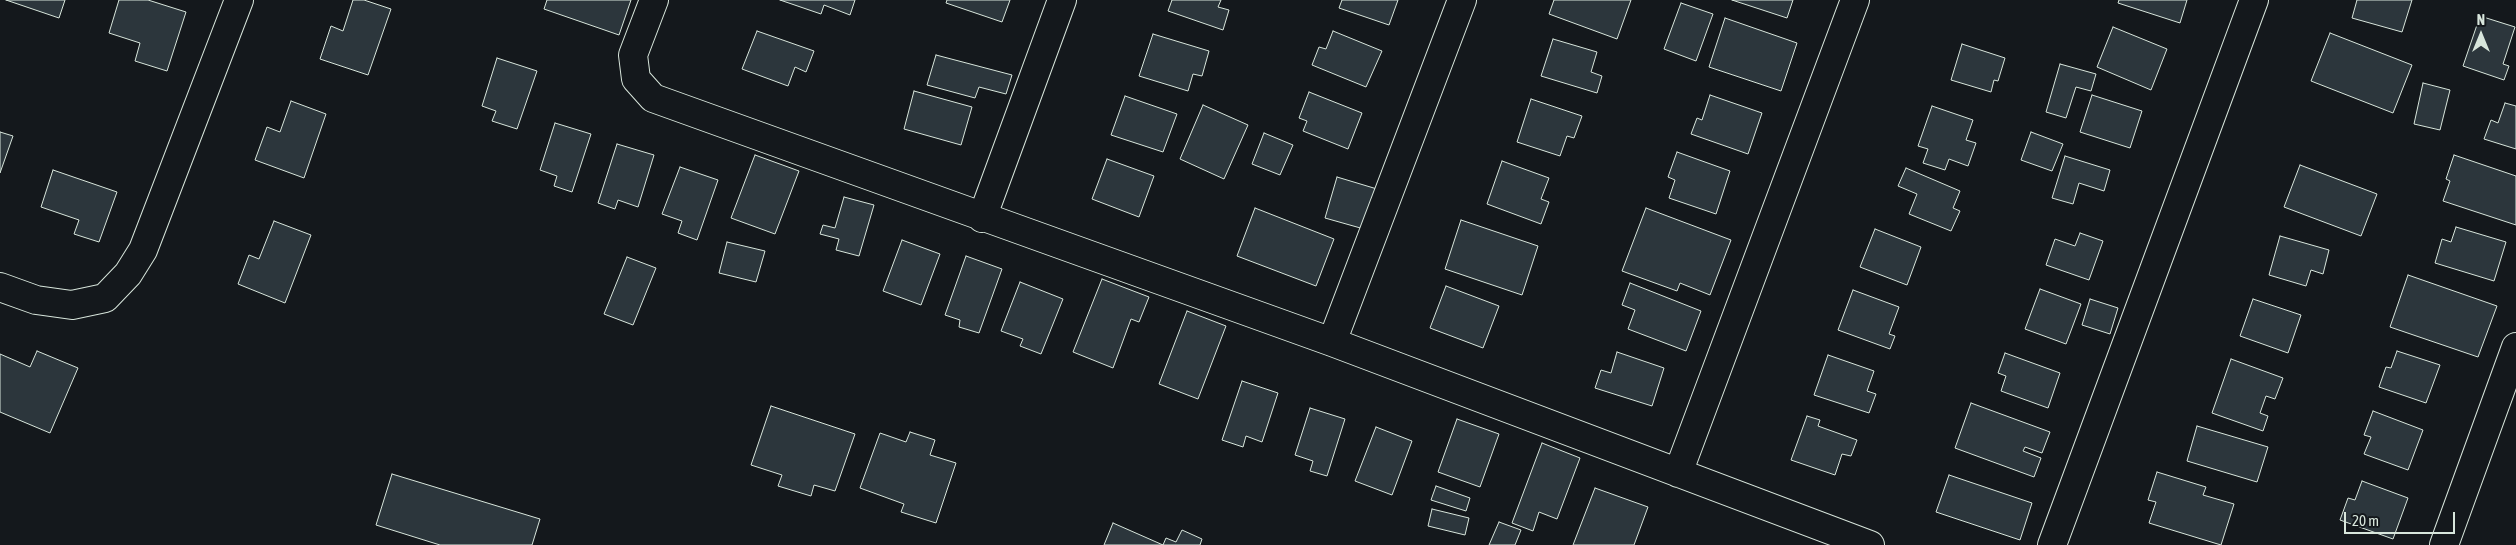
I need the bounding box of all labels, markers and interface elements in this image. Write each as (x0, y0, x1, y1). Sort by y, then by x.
north arrow (2456, 10, 2506, 60)
text: N (2477, 12, 2485, 28)
scale bar (2346, 502, 2457, 534)
text: 20 m (2352, 512, 2379, 529)

